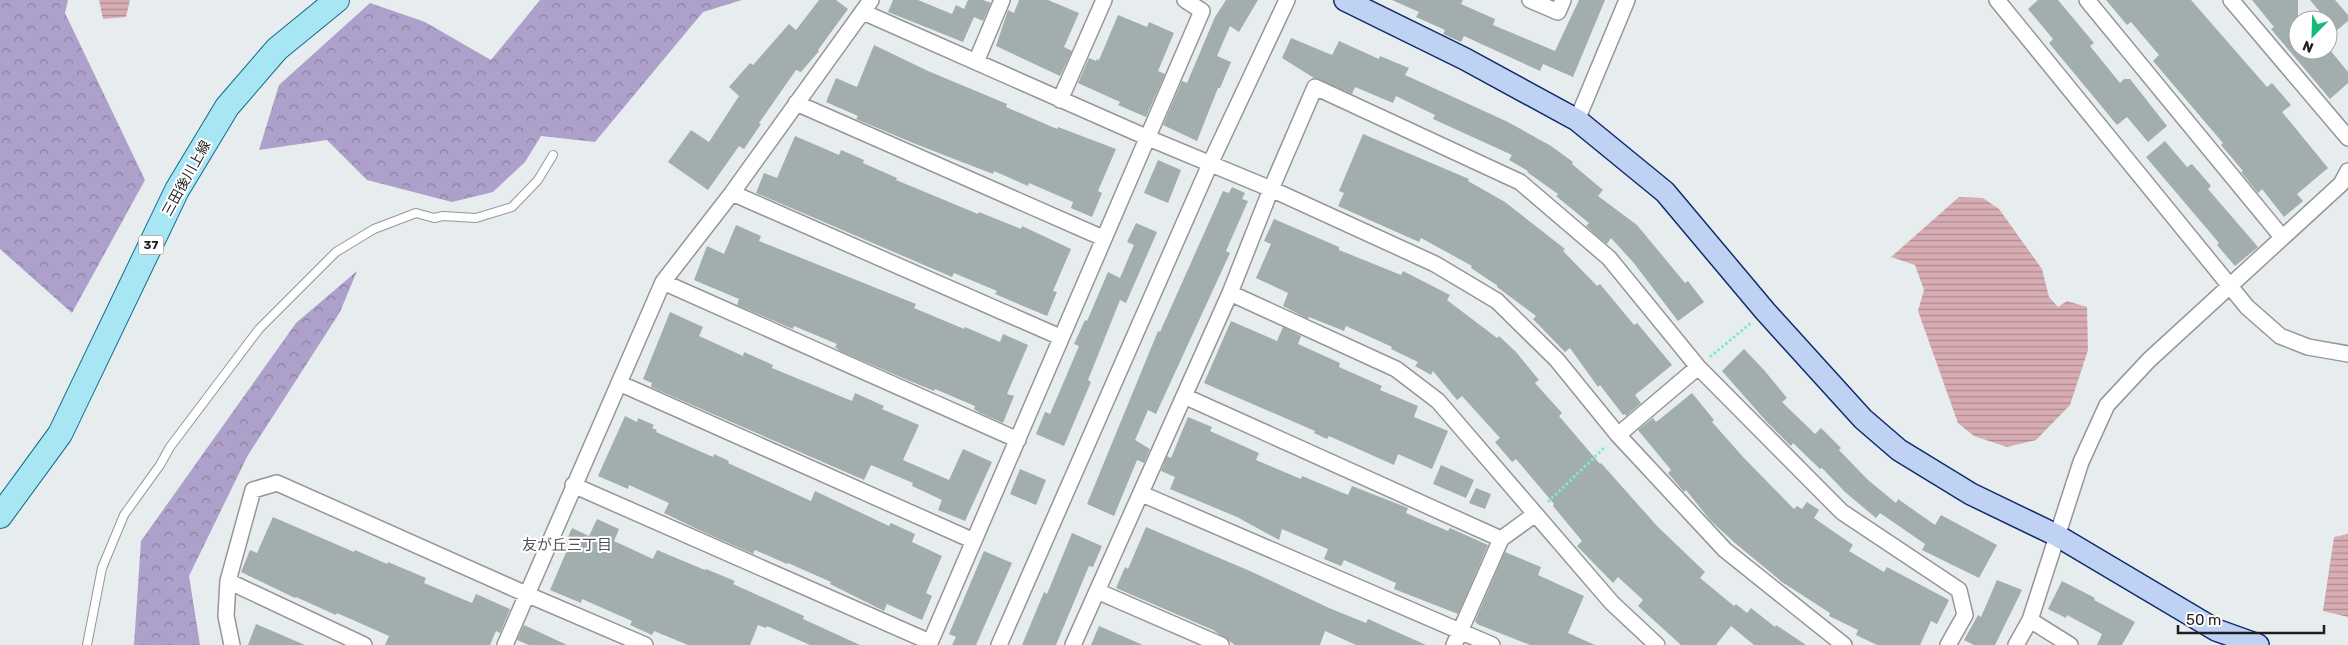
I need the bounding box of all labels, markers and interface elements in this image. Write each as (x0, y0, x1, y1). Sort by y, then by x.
north arrow (2288, 10, 2338, 60)
text: N (2300, 37, 2316, 56)
street label: 三田後川上線 (159, 137, 214, 219)
road number: 37 (138, 236, 164, 254)
district label: 友が丘三丁目 (522, 536, 612, 554)
scale bar (2178, 602, 2324, 634)
text: 50 m (2186, 611, 2221, 629)

